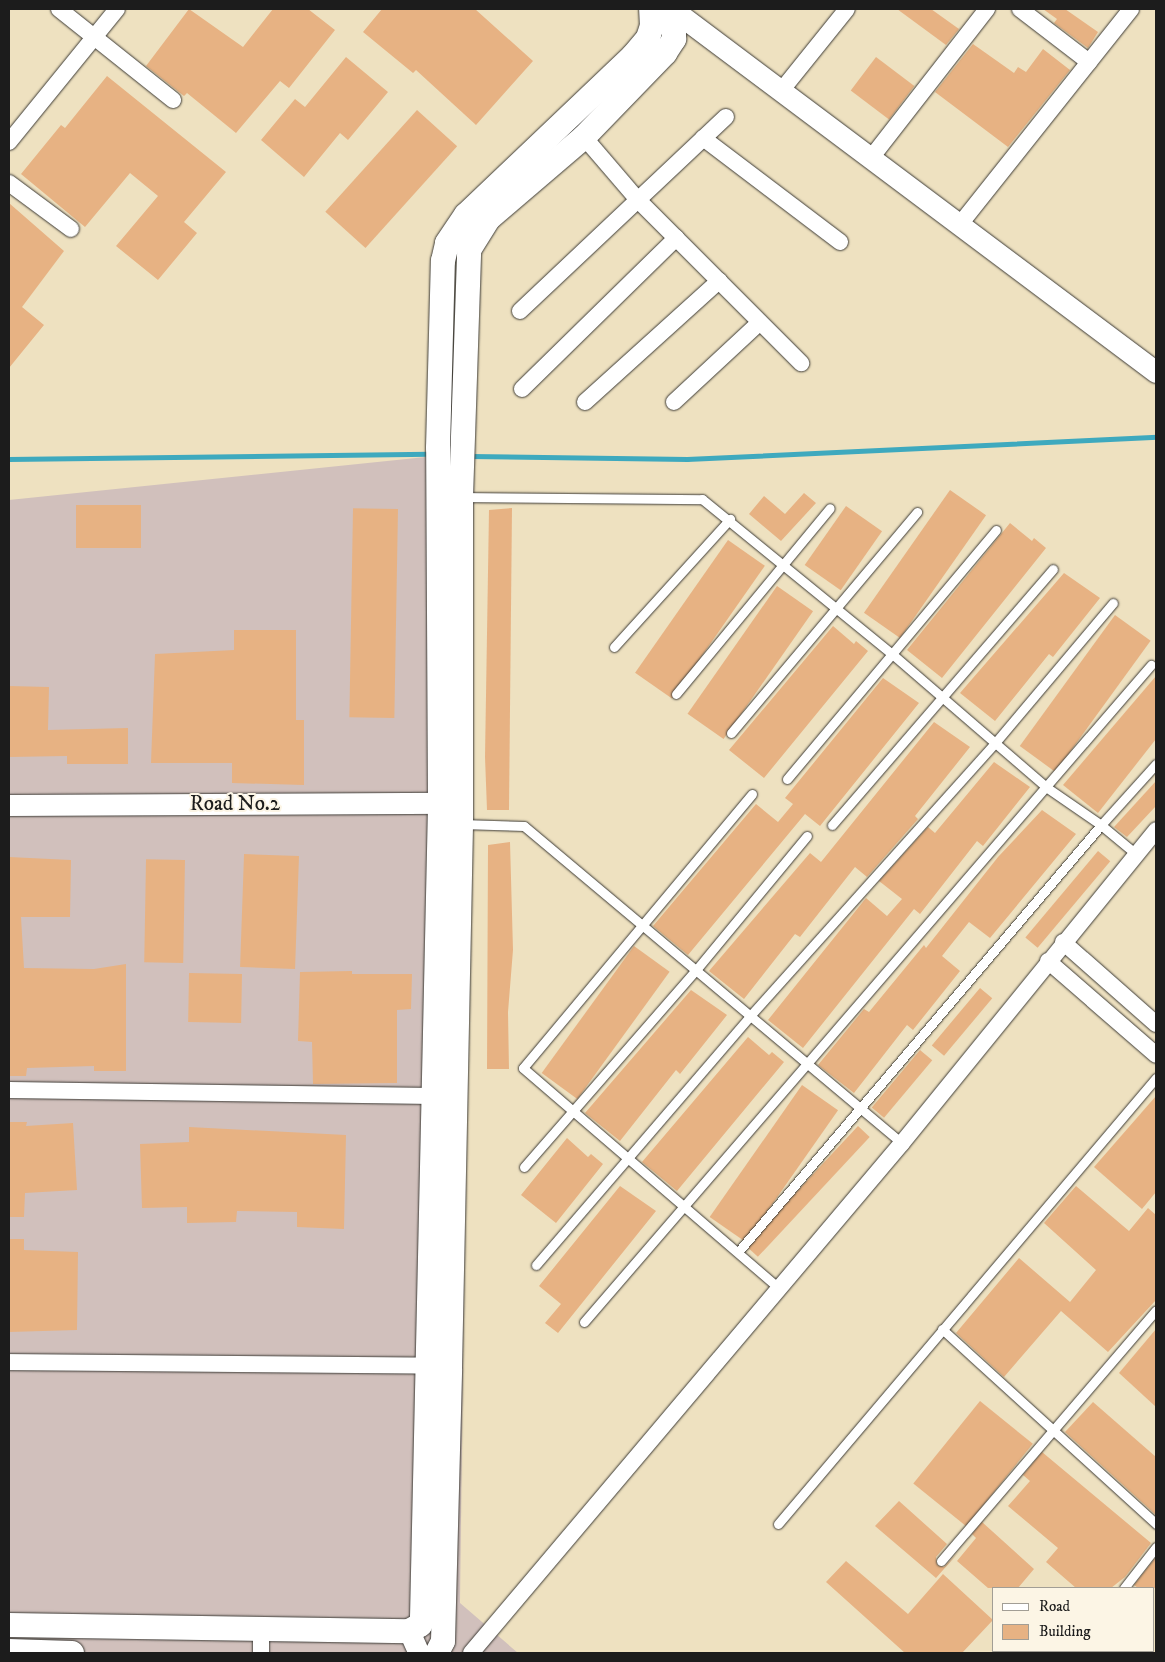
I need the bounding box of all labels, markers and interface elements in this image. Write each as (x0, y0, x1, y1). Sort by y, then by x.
street label: Road No.2 (190, 791, 280, 817)
legend (992, 1587, 1155, 1652)
text: Road (1039, 1597, 1070, 1616)
text: Building (1039, 1622, 1091, 1641)

